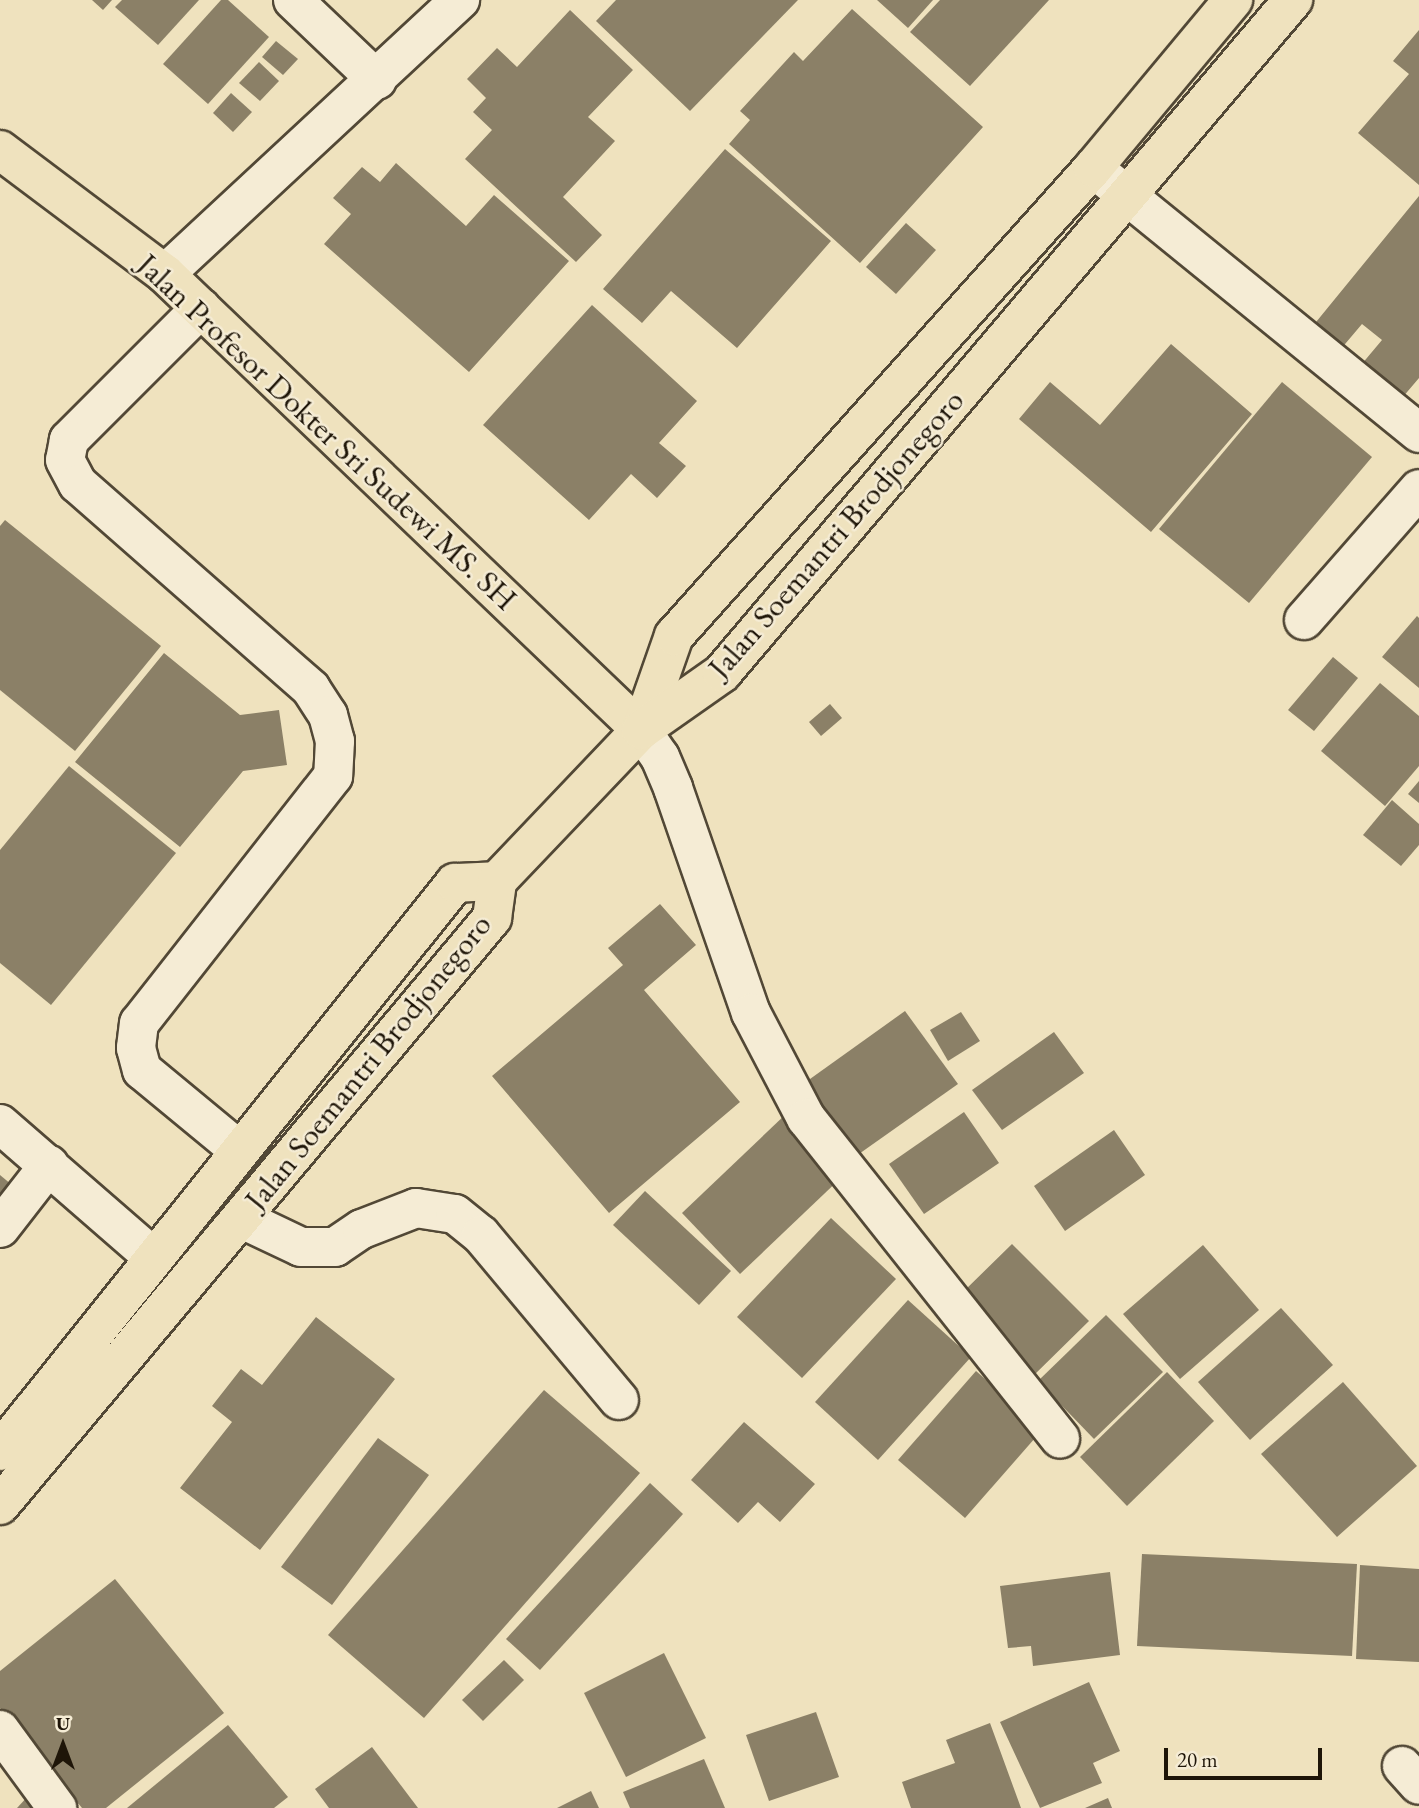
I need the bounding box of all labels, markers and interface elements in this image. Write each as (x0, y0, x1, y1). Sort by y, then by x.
street label: Jalan Profesor Dokter Sri Sudewi MS. SH (129, 246, 525, 618)
street label: Jalan Soemantri Brodjonegoro (700, 382, 972, 686)
street label: Jalan Soemantri Brodjonegoro (237, 906, 499, 1218)
north arrow (28, 1710, 98, 1780)
text: U (56, 1711, 70, 1736)
scale bar (1167, 1734, 1324, 1778)
text: 20 m (1177, 1746, 1218, 1773)

